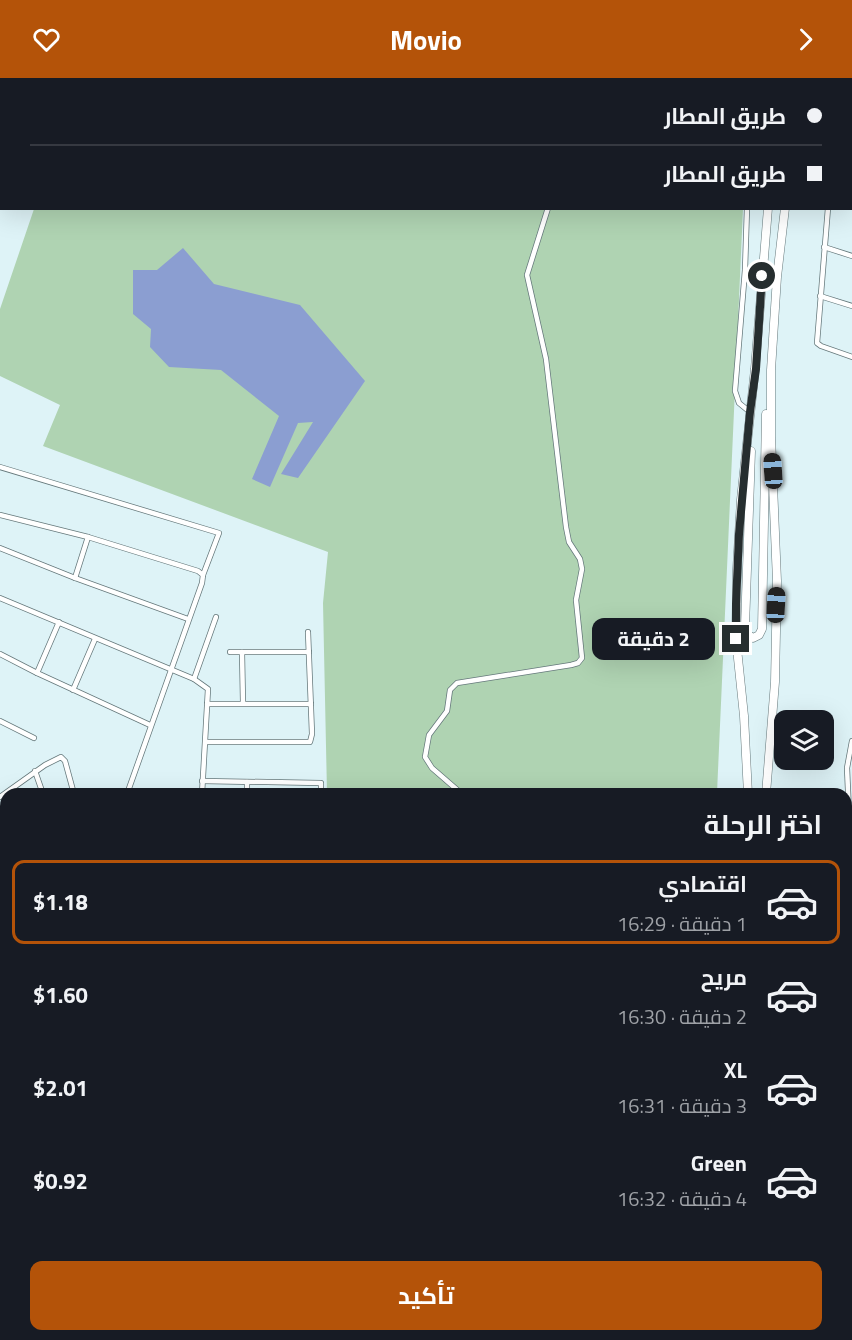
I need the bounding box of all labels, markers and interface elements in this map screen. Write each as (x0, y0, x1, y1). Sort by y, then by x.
text: Movio (390, 19, 462, 60)
icon: heart (30, 23, 63, 56)
icon: forward (789, 23, 822, 56)
text: طريق المطار (664, 99, 786, 133)
text: طريق المطار (664, 157, 786, 191)
route start (748, 262, 775, 289)
car (763, 452, 783, 490)
car (766, 587, 786, 623)
callout: 2 دقيقة (592, 618, 715, 660)
text: 2 دقيقة (617, 623, 690, 654)
route end (722, 625, 749, 652)
map controls (774, 710, 834, 770)
button: layers (774, 710, 834, 770)
text: اختر الرحلة (704, 803, 822, 844)
text: اقتصادي (658, 867, 747, 901)
icon: car (765, 875, 819, 929)
text: $1.18 (33, 885, 88, 919)
text: 1 دقيقة · 16:29 (617, 908, 747, 939)
text: مريح (701, 960, 747, 994)
icon: car (765, 968, 819, 1022)
text: $1.60 (33, 978, 88, 1012)
text: 2 دقيقة · 16:30 (617, 1001, 747, 1032)
text: XL (724, 1053, 747, 1087)
icon: car (765, 1061, 819, 1115)
text: $2.01 (33, 1071, 88, 1105)
text: 3 دقيقة · 16:31 (617, 1090, 747, 1121)
text: Green (691, 1146, 747, 1180)
icon: car (765, 1154, 819, 1208)
text: $0.92 (33, 1164, 88, 1198)
text: 4 دقيقة · 16:32 (617, 1183, 747, 1214)
button: تأكيد (30, 1261, 822, 1330)

